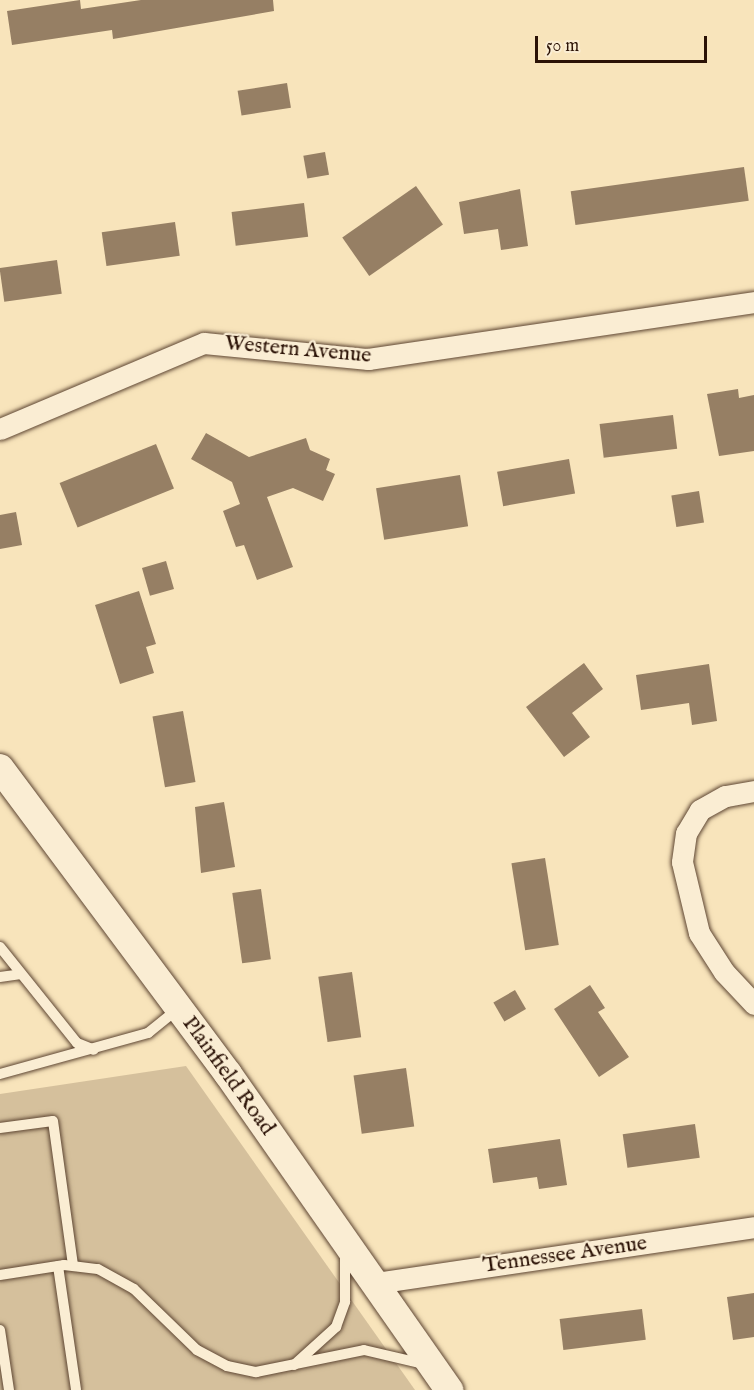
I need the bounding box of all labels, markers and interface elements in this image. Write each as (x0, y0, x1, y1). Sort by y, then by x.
scale bar (538, 24, 710, 62)
text: 50 m (546, 35, 579, 58)
street label: Western Avenue (224, 330, 372, 370)
street label: Plainfield Road (176, 1011, 280, 1141)
street label: Tennessee Avenue (481, 1230, 649, 1280)

